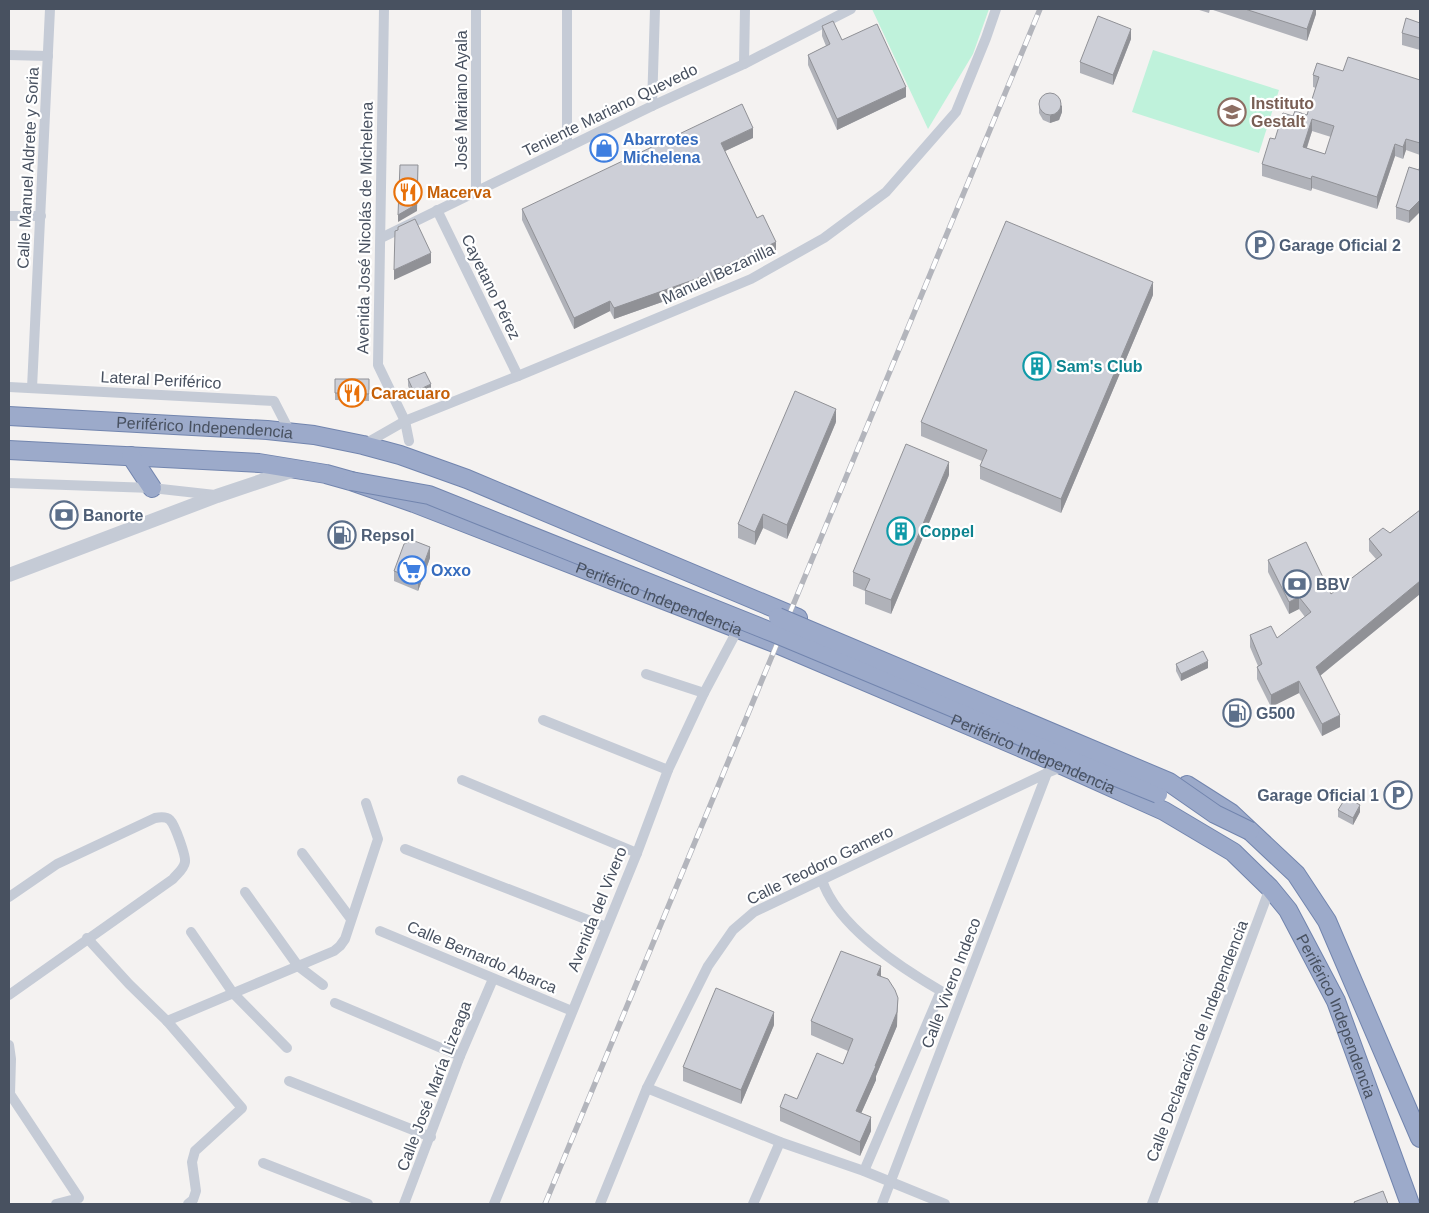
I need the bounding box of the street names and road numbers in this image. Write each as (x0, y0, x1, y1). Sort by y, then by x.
street label: José Mariano Ayala (453, 30, 470, 170)
street label: Teniente Mariano Quevedo (520, 60, 700, 160)
street label: Calle Manuel Aldrete y Soria (14, 67, 42, 269)
street label: Avenida José Nicolás de Michelena (354, 102, 376, 354)
street label: Cayetano Pérez (458, 232, 524, 342)
street label: Manuel Bezanilla (659, 241, 777, 307)
street label: Lateral Periférico (100, 368, 222, 392)
street label: Periférico Independencia (116, 413, 294, 441)
street label: Periférico Independencia (574, 558, 745, 638)
street label: Periférico Independencia (949, 711, 1118, 797)
street label: Calle Teodoro Gamero (744, 822, 896, 908)
street label: Avenida del Vivero (564, 844, 630, 974)
street label: Calle Vivero Indeco (918, 915, 984, 1051)
street label: Calle Bernardo Abarca (405, 918, 560, 996)
street label: Calle Declaración de Independencia (1143, 918, 1251, 1164)
street label: Periférico Independencia (1294, 931, 1379, 1100)
street label: Calle José María Lizeaga (394, 999, 474, 1173)

